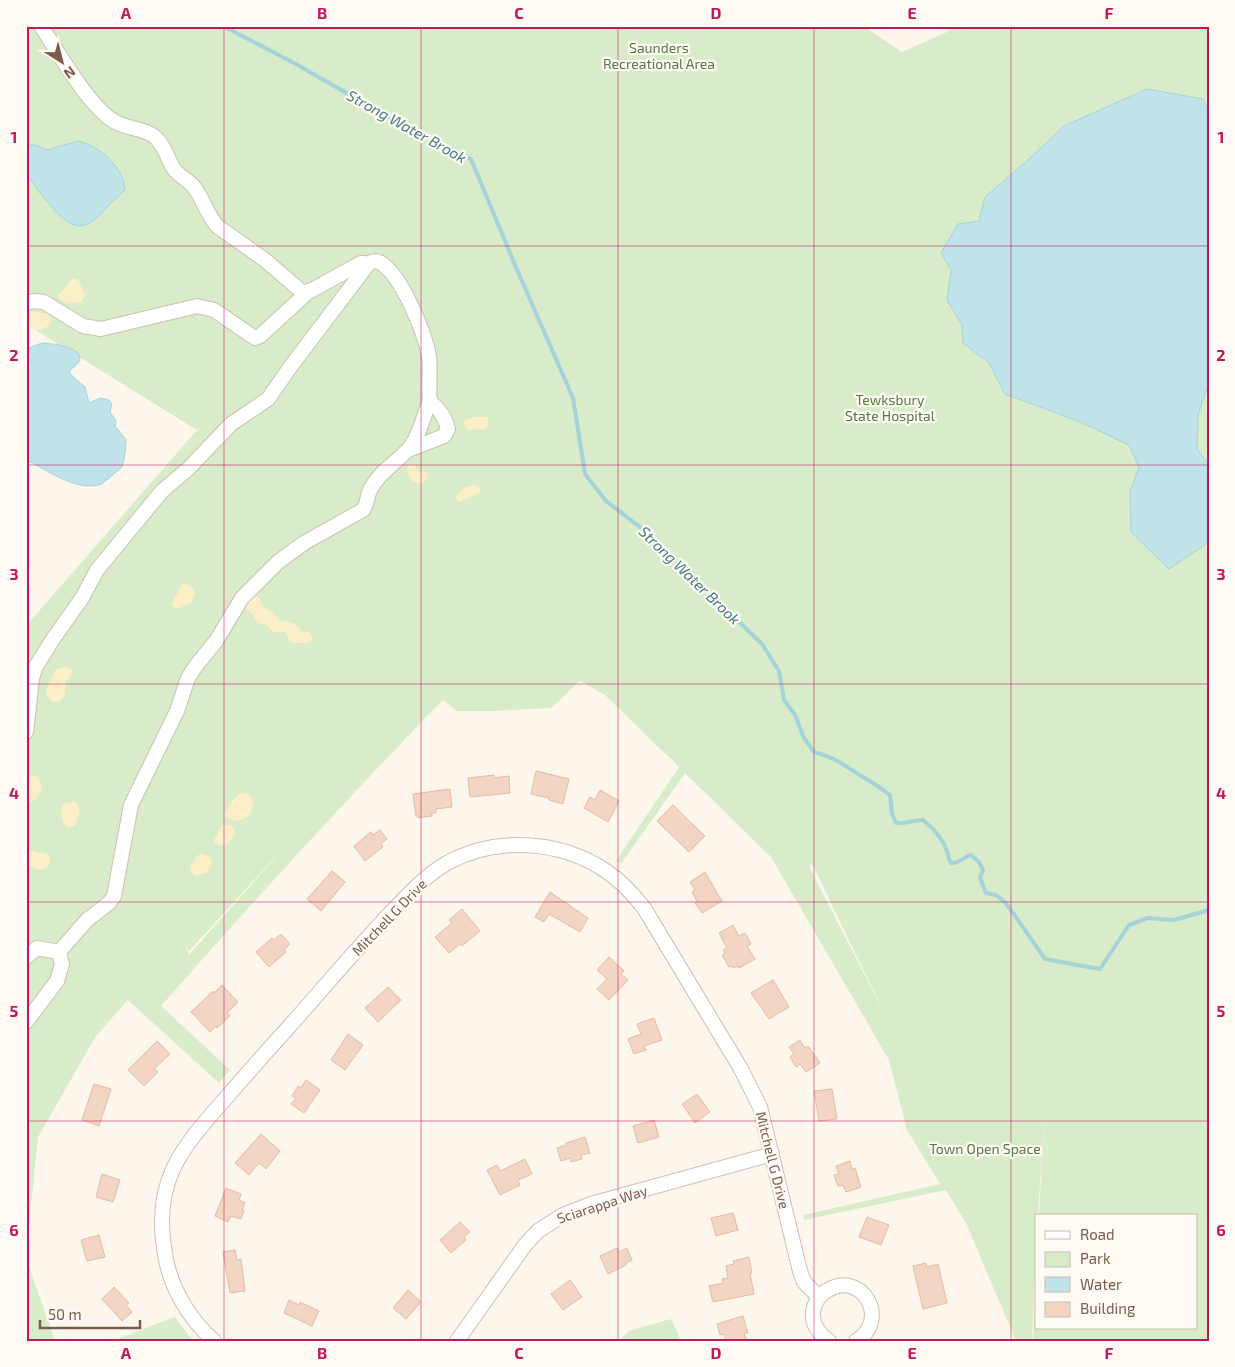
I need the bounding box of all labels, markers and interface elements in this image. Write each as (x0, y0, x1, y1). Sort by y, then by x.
text: A (121, 3, 132, 22)
text: B (317, 3, 327, 22)
text: C (514, 3, 524, 22)
text: D (711, 3, 722, 22)
text: E (907, 3, 917, 22)
text: F (1105, 3, 1114, 22)
north arrow (38, 38, 88, 88)
park label: Saunders Recreational Area (603, 39, 715, 72)
text: N (61, 63, 79, 83)
water label: Strong Water Brook (344, 86, 470, 166)
text: 1 (11, 127, 17, 146)
text: 1 (1218, 127, 1224, 146)
text: 2 (9, 345, 19, 364)
text: 2 (1216, 345, 1226, 364)
park label: Tewksbury State Hospital (845, 391, 936, 424)
water label: Strong Water Brook (636, 522, 744, 628)
text: 3 (9, 564, 19, 583)
text: 3 (1216, 564, 1226, 583)
text: 4 (9, 783, 19, 802)
text: 4 (1216, 783, 1226, 802)
street label: Mitchell G Drive (348, 875, 430, 959)
text: 5 (10, 1001, 19, 1020)
text: 5 (1217, 1001, 1226, 1020)
street label: Mitchell G Drive (753, 1110, 793, 1210)
park label: Town Open Space (929, 1140, 1041, 1157)
street label: Sciarappa Way (555, 1181, 650, 1227)
legend (1035, 1214, 1198, 1330)
text: 6 (9, 1220, 19, 1239)
text: 6 (1216, 1220, 1226, 1239)
text: Road (1080, 1225, 1115, 1243)
text: Park (1080, 1249, 1111, 1267)
text: Water (1080, 1275, 1122, 1293)
scale bar (40, 1297, 140, 1329)
text: Building (1080, 1299, 1136, 1317)
text: 50 m (48, 1305, 82, 1323)
text: A (121, 1343, 132, 1362)
text: B (317, 1343, 327, 1362)
text: C (514, 1343, 524, 1362)
text: D (711, 1343, 722, 1362)
text: E (907, 1343, 917, 1362)
text: F (1105, 1343, 1114, 1362)

